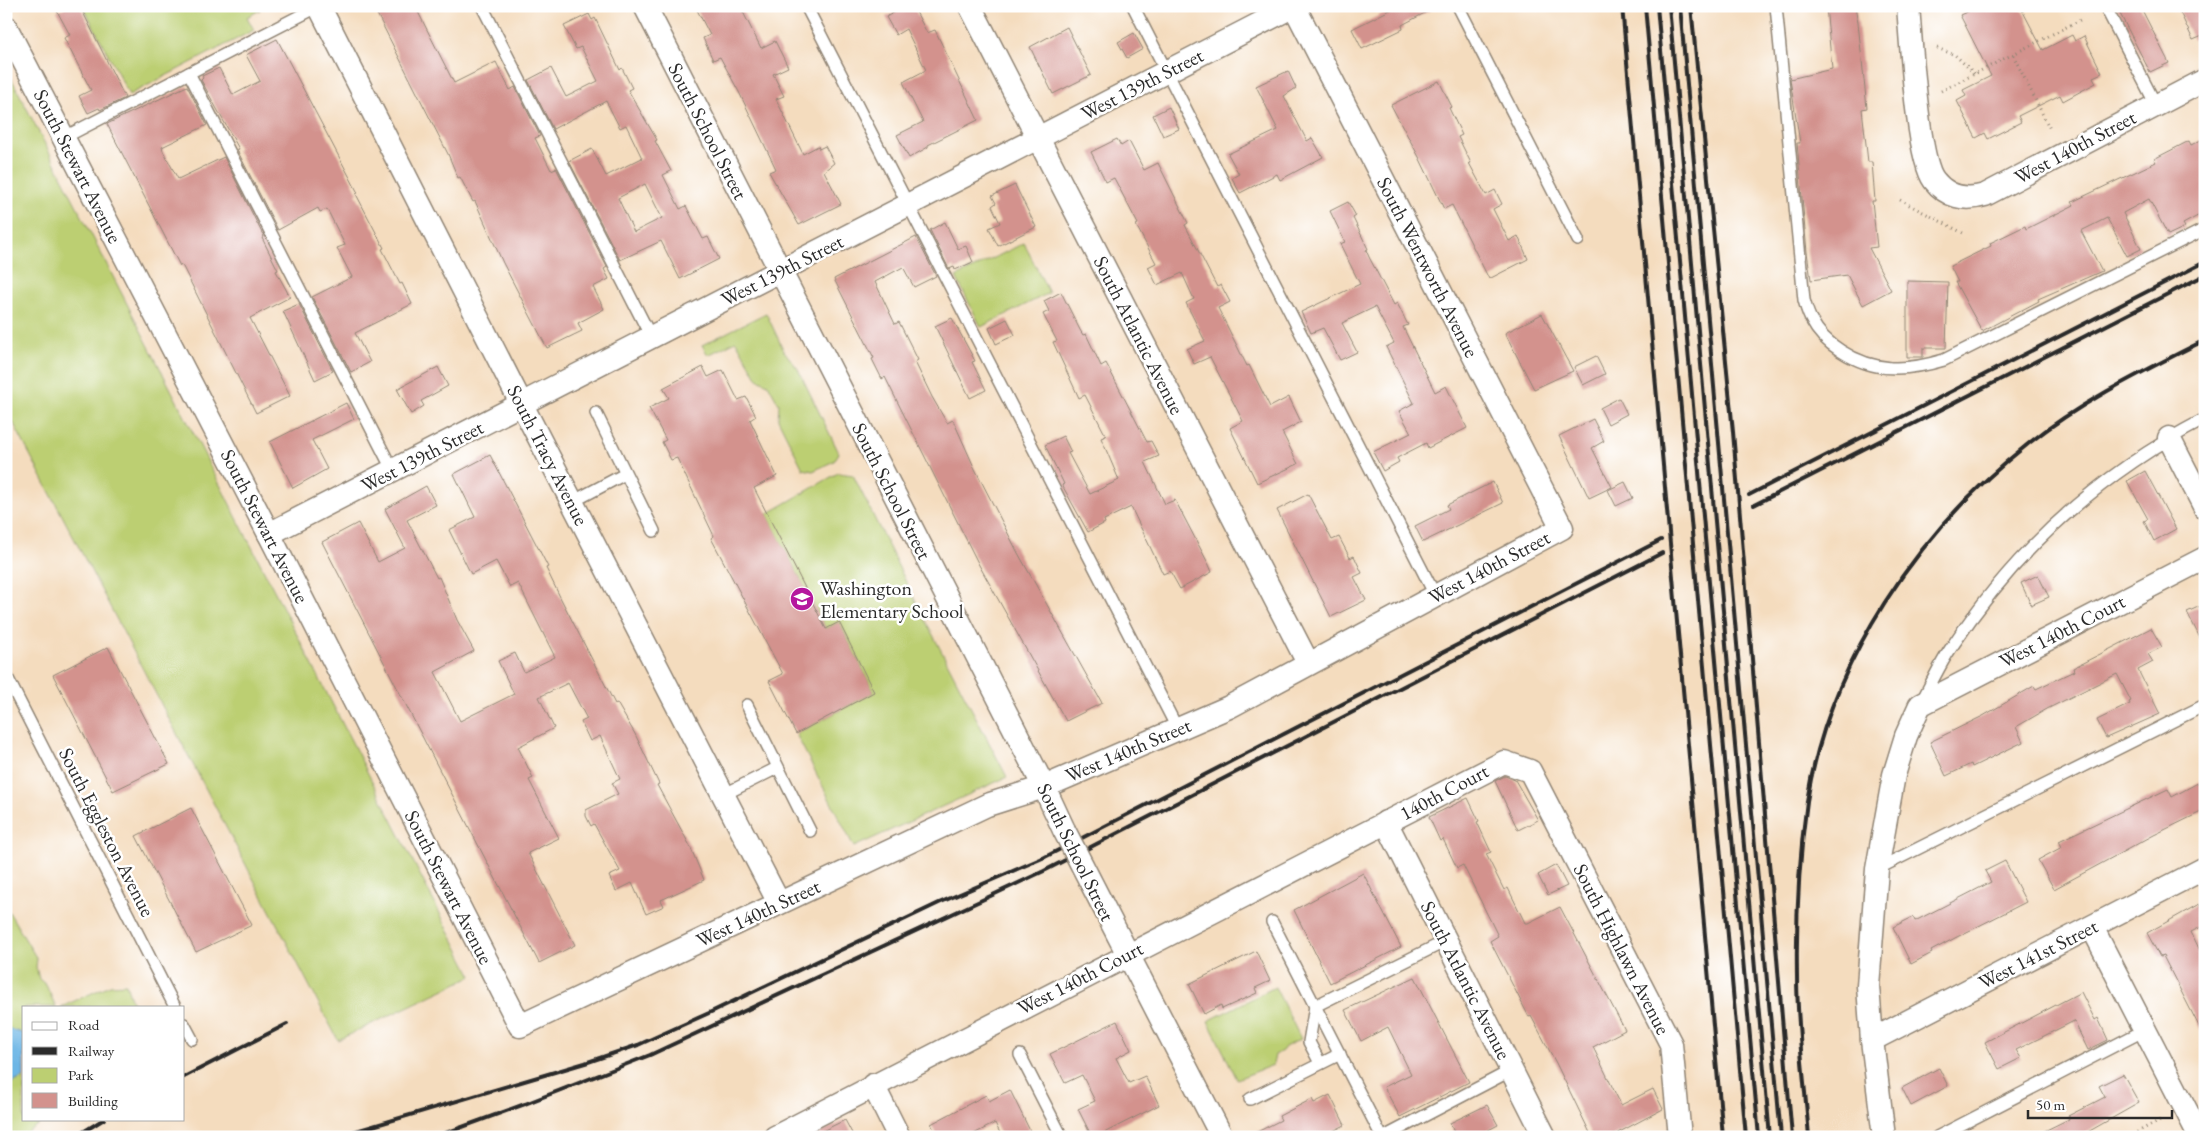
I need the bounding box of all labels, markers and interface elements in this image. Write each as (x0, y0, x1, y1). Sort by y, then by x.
street label: West 139th Street (1076, 42, 1208, 126)
street label: South School Street (662, 58, 754, 204)
street label: South Stewart Avenue (28, 85, 128, 248)
street label: West 140th Street (2010, 104, 2141, 190)
street label: South Wentworth Avenue (1371, 172, 1485, 362)
street label: West 139th Street (716, 228, 848, 312)
street label: South Atlantic Avenue (1088, 251, 1190, 419)
street label: South Tracy Avenue (501, 380, 595, 530)
street label: West 139th Street (356, 414, 488, 498)
street label: South School Street (846, 418, 938, 564)
street label: South Stewart Avenue (215, 445, 315, 608)
street label: West 140th Street (1424, 524, 1555, 610)
place label: Washington Elementary School (820, 575, 964, 624)
school or university icon: Washington Elementary School (789, 586, 815, 612)
street label: West 140th Court (1995, 588, 2130, 674)
street label: West 140th Street (1061, 712, 1195, 788)
street label: South Eggleston Avenue (53, 743, 161, 921)
street label: 140th Court (1395, 757, 1494, 826)
street label: South School Street (1031, 779, 1121, 926)
street label: South Stewart Avenue (399, 806, 499, 969)
street label: South Highlawn Avenue (1568, 859, 1676, 1039)
street label: West 140th Street (692, 873, 825, 953)
street label: South Atlantic Avenue (1415, 896, 1517, 1064)
street label: West 141st Street (1974, 913, 2103, 995)
street label: West 140th Court (1013, 935, 1148, 1021)
legend (22, 1006, 185, 1120)
text: Road (68, 1015, 100, 1034)
text: Railway (68, 1041, 115, 1060)
text: Park (68, 1065, 95, 1084)
scale bar (2028, 1088, 2172, 1120)
text: Building (68, 1091, 118, 1110)
text: 50 m (2036, 1095, 2065, 1114)

